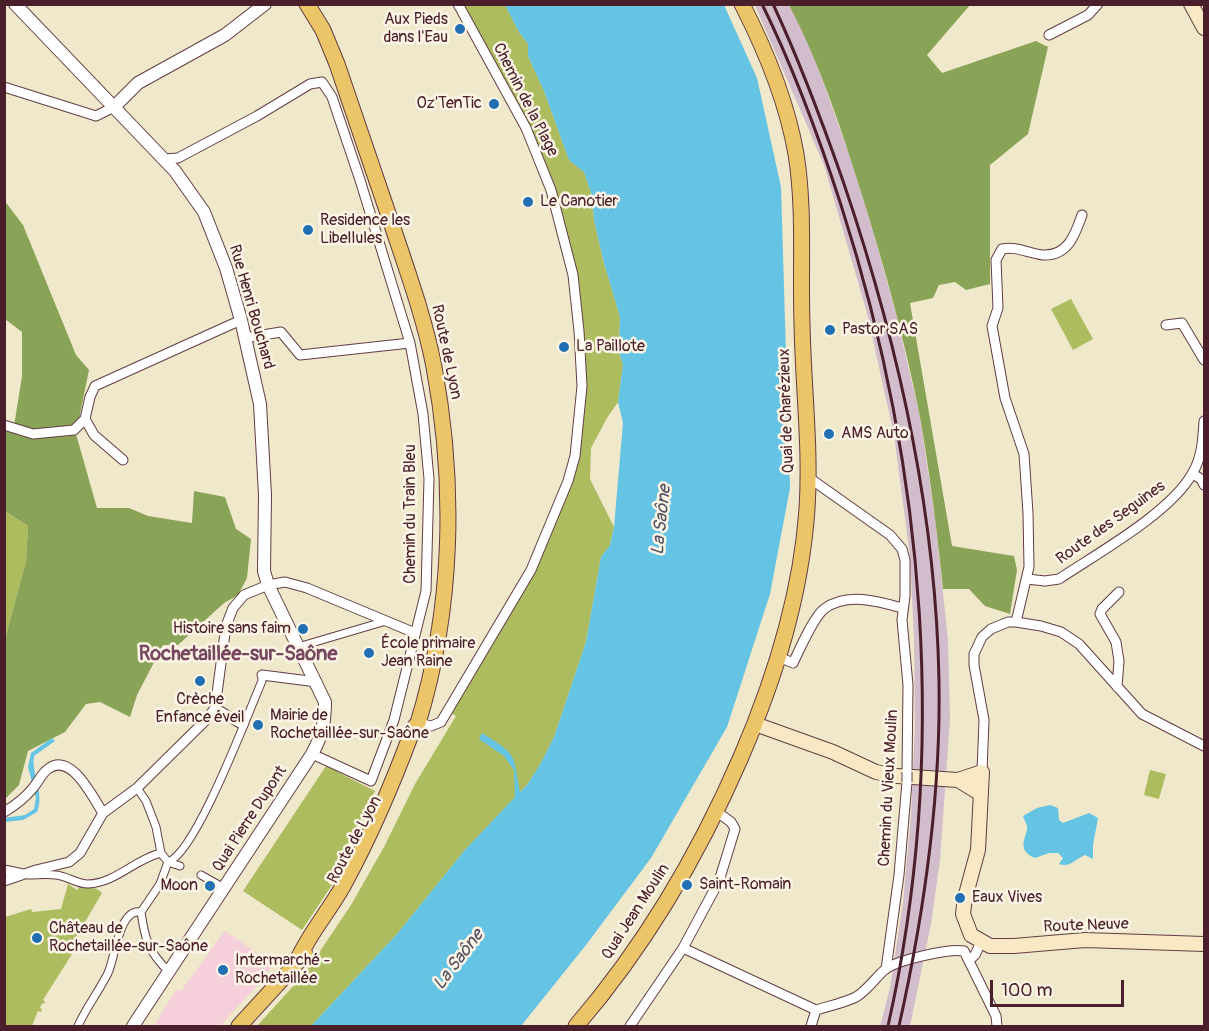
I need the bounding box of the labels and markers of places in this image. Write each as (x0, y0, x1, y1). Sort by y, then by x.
place label: Aux Pieds dans l'Eau (383, 10, 448, 48)
marker: Aux Pieds dans l'Eau (453, 22, 467, 36)
place label: Oz'TenTic (416, 94, 482, 114)
marker: Oz'TenTic (487, 97, 501, 111)
place label: Le Canotier (540, 192, 618, 212)
marker: Le Canotier (521, 195, 535, 209)
place label: Residence les Libellules (320, 211, 410, 249)
marker: Residence les Libellules (301, 223, 315, 237)
place label: Pastor SAS (842, 320, 918, 340)
marker: Pastor SAS (823, 323, 837, 337)
place label: La Paillote (576, 337, 645, 357)
marker: La Paillote (557, 340, 571, 354)
place label: AMS Auto (841, 424, 909, 444)
marker: AMS Auto (822, 427, 836, 441)
place label: Histoire sans faim (173, 619, 291, 639)
marker: Histoire sans faim (296, 622, 310, 636)
place label: École primaire Jean Raine (381, 634, 475, 672)
marker: École primaire Jean Raine (362, 646, 376, 660)
marker: Crèche Enfance éveil (193, 674, 207, 688)
place label: Crèche Enfance éveil (156, 690, 244, 728)
place label: Mairie de Rochetaillée-sur-Saône (270, 706, 429, 744)
marker: Mairie de Rochetaillée-sur-Saône (251, 718, 265, 732)
place label: Saint-Romain (699, 875, 791, 895)
place label: Moon (160, 876, 198, 896)
marker: Saint-Romain (680, 878, 694, 892)
marker: Moon (203, 879, 217, 893)
place label: Eaux Vives (972, 888, 1042, 908)
marker: Eaux Vives (953, 891, 967, 905)
place label: Château de Rochetaillée-sur-Saône (49, 919, 208, 957)
marker: Château de Rochetaillée-sur-Saône (30, 931, 44, 945)
place label: Intermarché - Rochetaillée (235, 951, 330, 989)
marker: Intermarché - Rochetaillée (216, 963, 230, 977)

